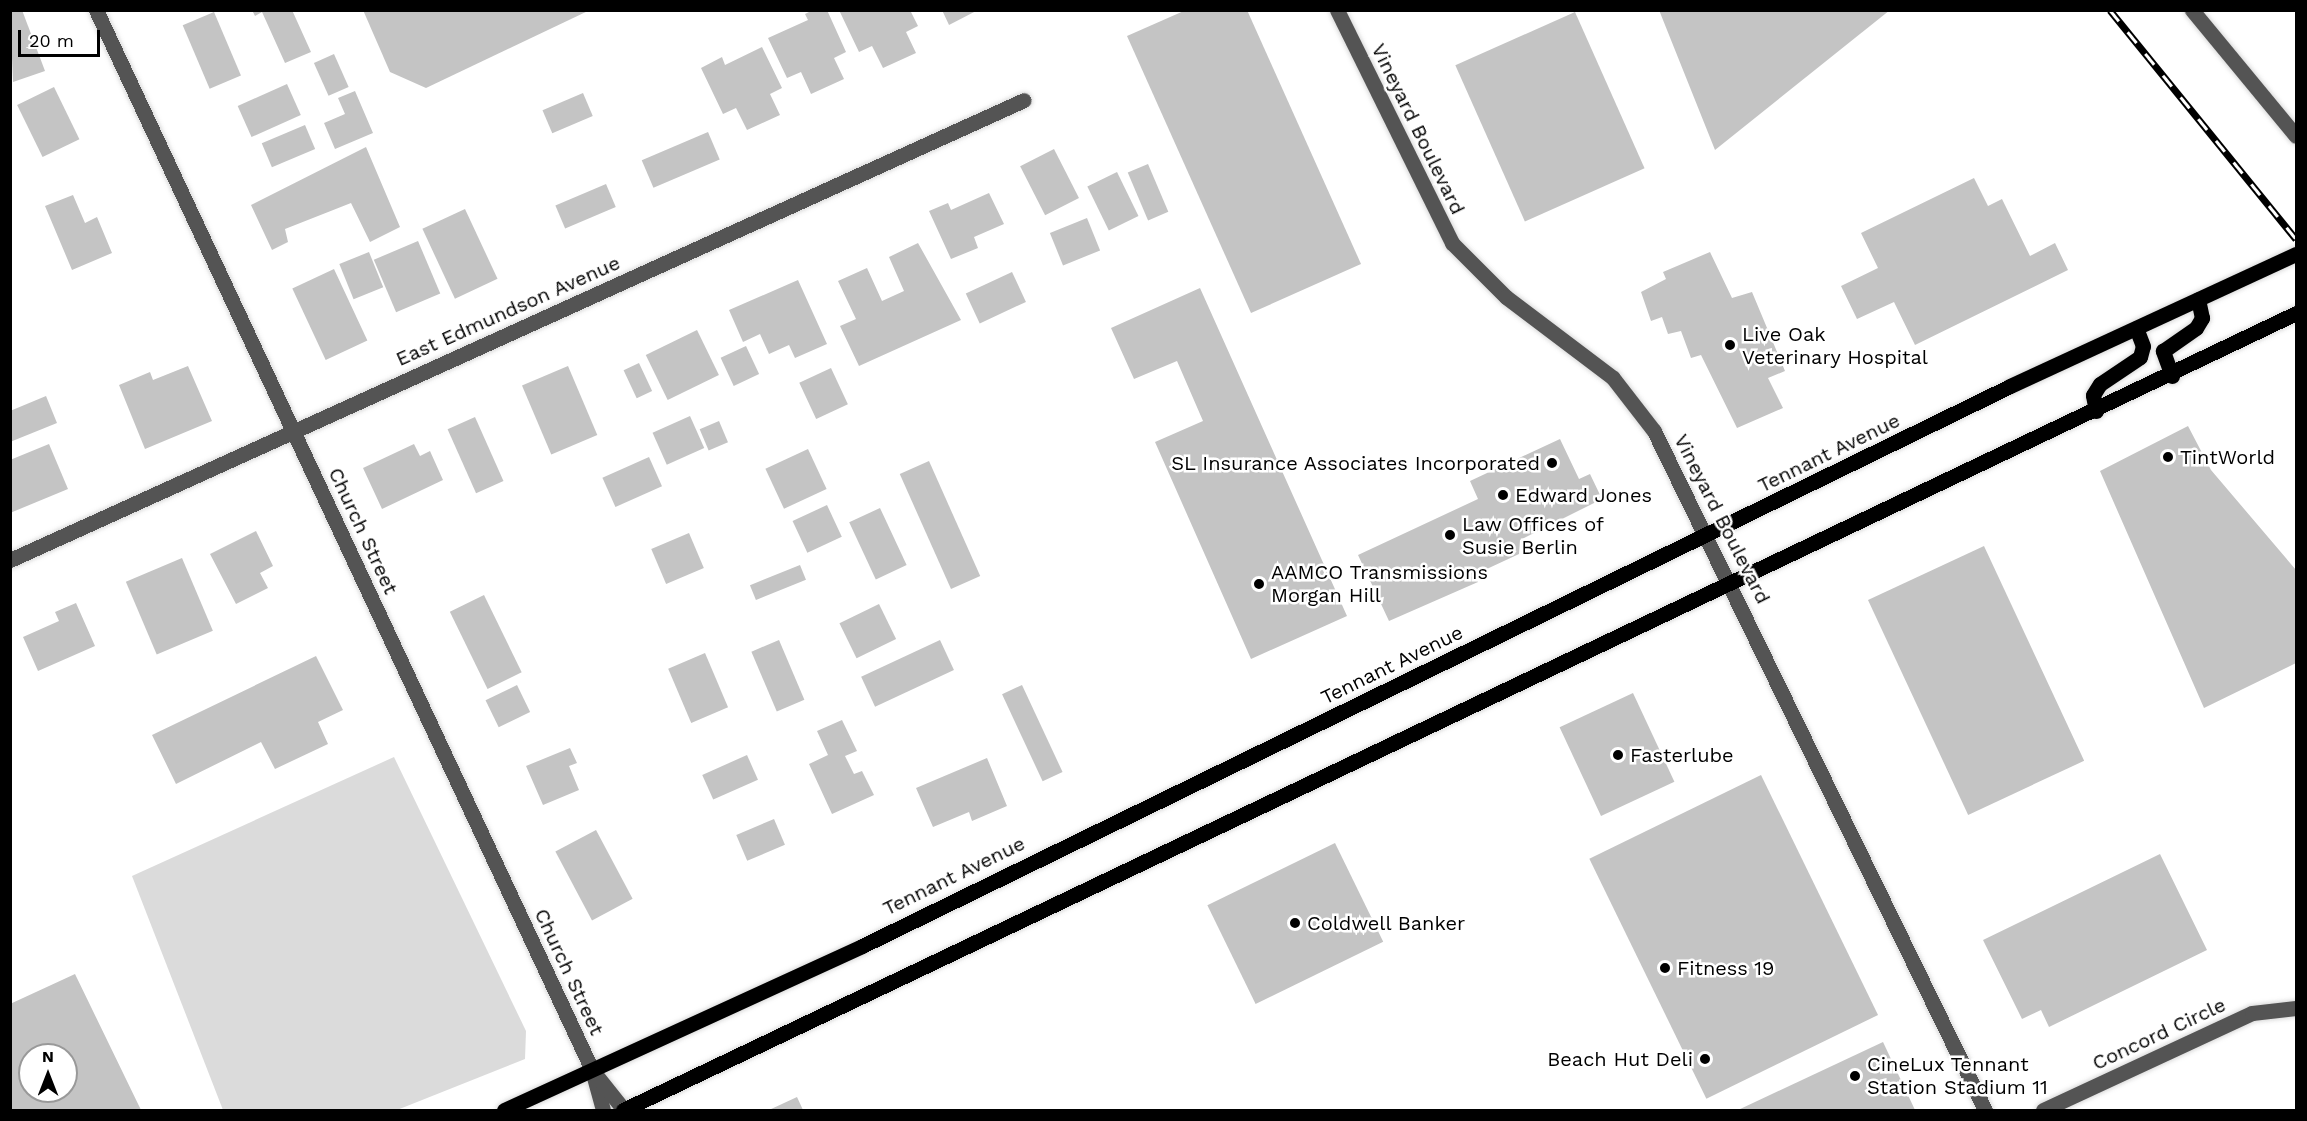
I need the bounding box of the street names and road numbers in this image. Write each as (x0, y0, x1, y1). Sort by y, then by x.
street label: Vineyard Boulevard (1366, 40, 1470, 218)
street label: East Edmundson Avenue (392, 251, 624, 371)
street label: Tennant Avenue (1754, 408, 1904, 498)
street label: Vineyard Boulevard (1669, 430, 1775, 608)
street label: Church Street (323, 464, 403, 598)
street label: Tennant Avenue (1317, 620, 1467, 710)
street label: Tennant Avenue (879, 831, 1029, 921)
street label: Church Street (529, 905, 609, 1039)
street label: Concord Circle (2089, 993, 2229, 1075)

